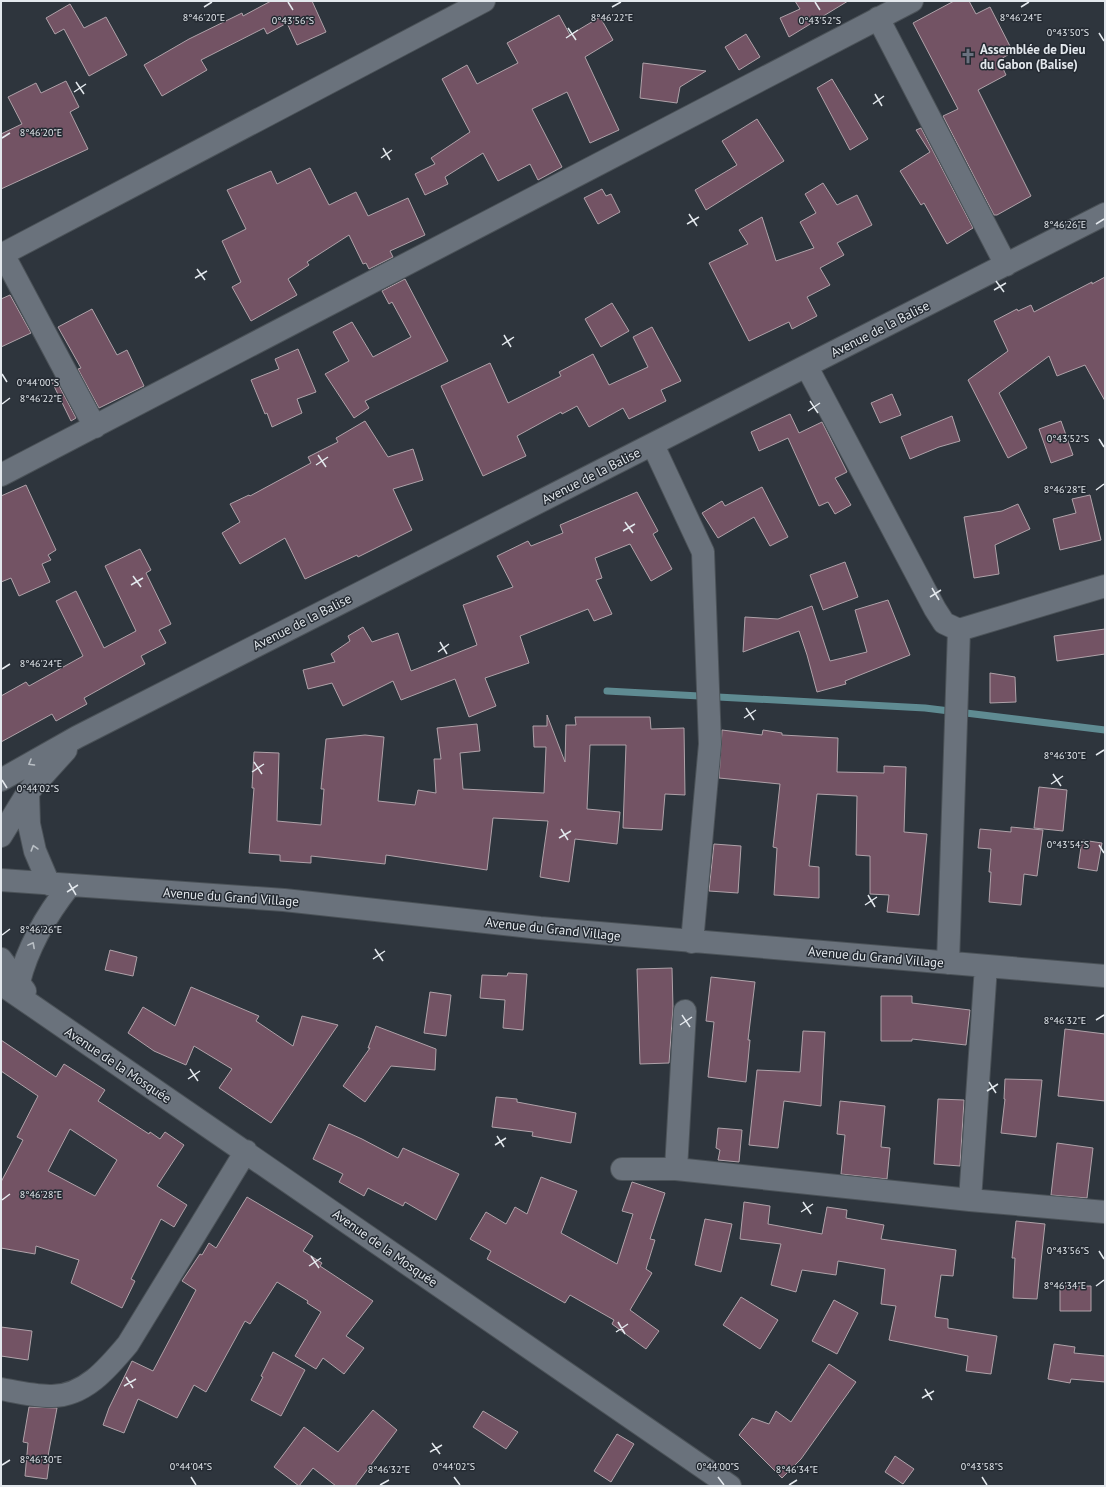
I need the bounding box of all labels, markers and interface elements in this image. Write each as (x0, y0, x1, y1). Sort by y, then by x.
text: 8°46'20"E (183, 11, 225, 24)
text: 8°46'22"E (591, 11, 633, 24)
text: 8°46'24"E (1000, 11, 1042, 24)
text: 0°43'56"S (272, 14, 314, 27)
text: 0°43'52"S (799, 14, 841, 27)
text: 0°43'50"S (1047, 26, 1089, 39)
place label: Assemblée de Dieu du Gabon (Balise) (980, 41, 1086, 73)
church icon: Assemblée de Dieu du Gabon (Balise) (959, 47, 977, 65)
text: 8°46'20"E (20, 126, 62, 139)
text: 8°46'26"E (1044, 218, 1086, 231)
street label: Avenue de la Balise (828, 297, 932, 361)
text: 0°44'00"S (17, 376, 59, 389)
text: 8°46'22"E (20, 392, 62, 405)
text: 0°43'52"S (1047, 432, 1089, 445)
street label: Avenue de la Balise (539, 444, 643, 508)
text: 8°46'28"E (1044, 483, 1086, 496)
street label: Avenue de la Balise (250, 590, 354, 654)
text: 8°46'24"E (20, 657, 62, 670)
text: 8°46'30"E (1044, 749, 1086, 762)
one-way arrow (28, 758, 35, 765)
text: 0°44'02"S (17, 782, 59, 795)
text: 0°43'54"S (1047, 838, 1089, 851)
one-way arrow (31, 845, 39, 851)
street label: Avenue du Grand Village (163, 884, 299, 910)
street label: Avenue du Grand Village (484, 913, 622, 945)
text: 8°46'26"E (20, 923, 62, 936)
one-way arrow (27, 942, 34, 950)
street label: Avenue du Grand Village (807, 943, 945, 971)
text: 8°46'32"E (1044, 1014, 1086, 1027)
street label: Avenue de la Mosquée (62, 1023, 174, 1107)
text: 8°46'28"E (20, 1188, 62, 1201)
street label: Avenue de la Mosquée (329, 1205, 441, 1291)
text: 0°43'56"S (1047, 1244, 1089, 1257)
text: 8°46'34"E (1044, 1279, 1086, 1292)
text: 8°46'30"E (20, 1453, 62, 1466)
text: 0°44'04"S (170, 1460, 212, 1473)
text: 0°44'02"S (433, 1460, 475, 1473)
text: 0°44'00"S (697, 1460, 739, 1473)
text: 0°43'58"S (961, 1460, 1003, 1473)
text: 8°46'32"E (368, 1463, 410, 1476)
text: 8°46'34"E (776, 1463, 818, 1476)

